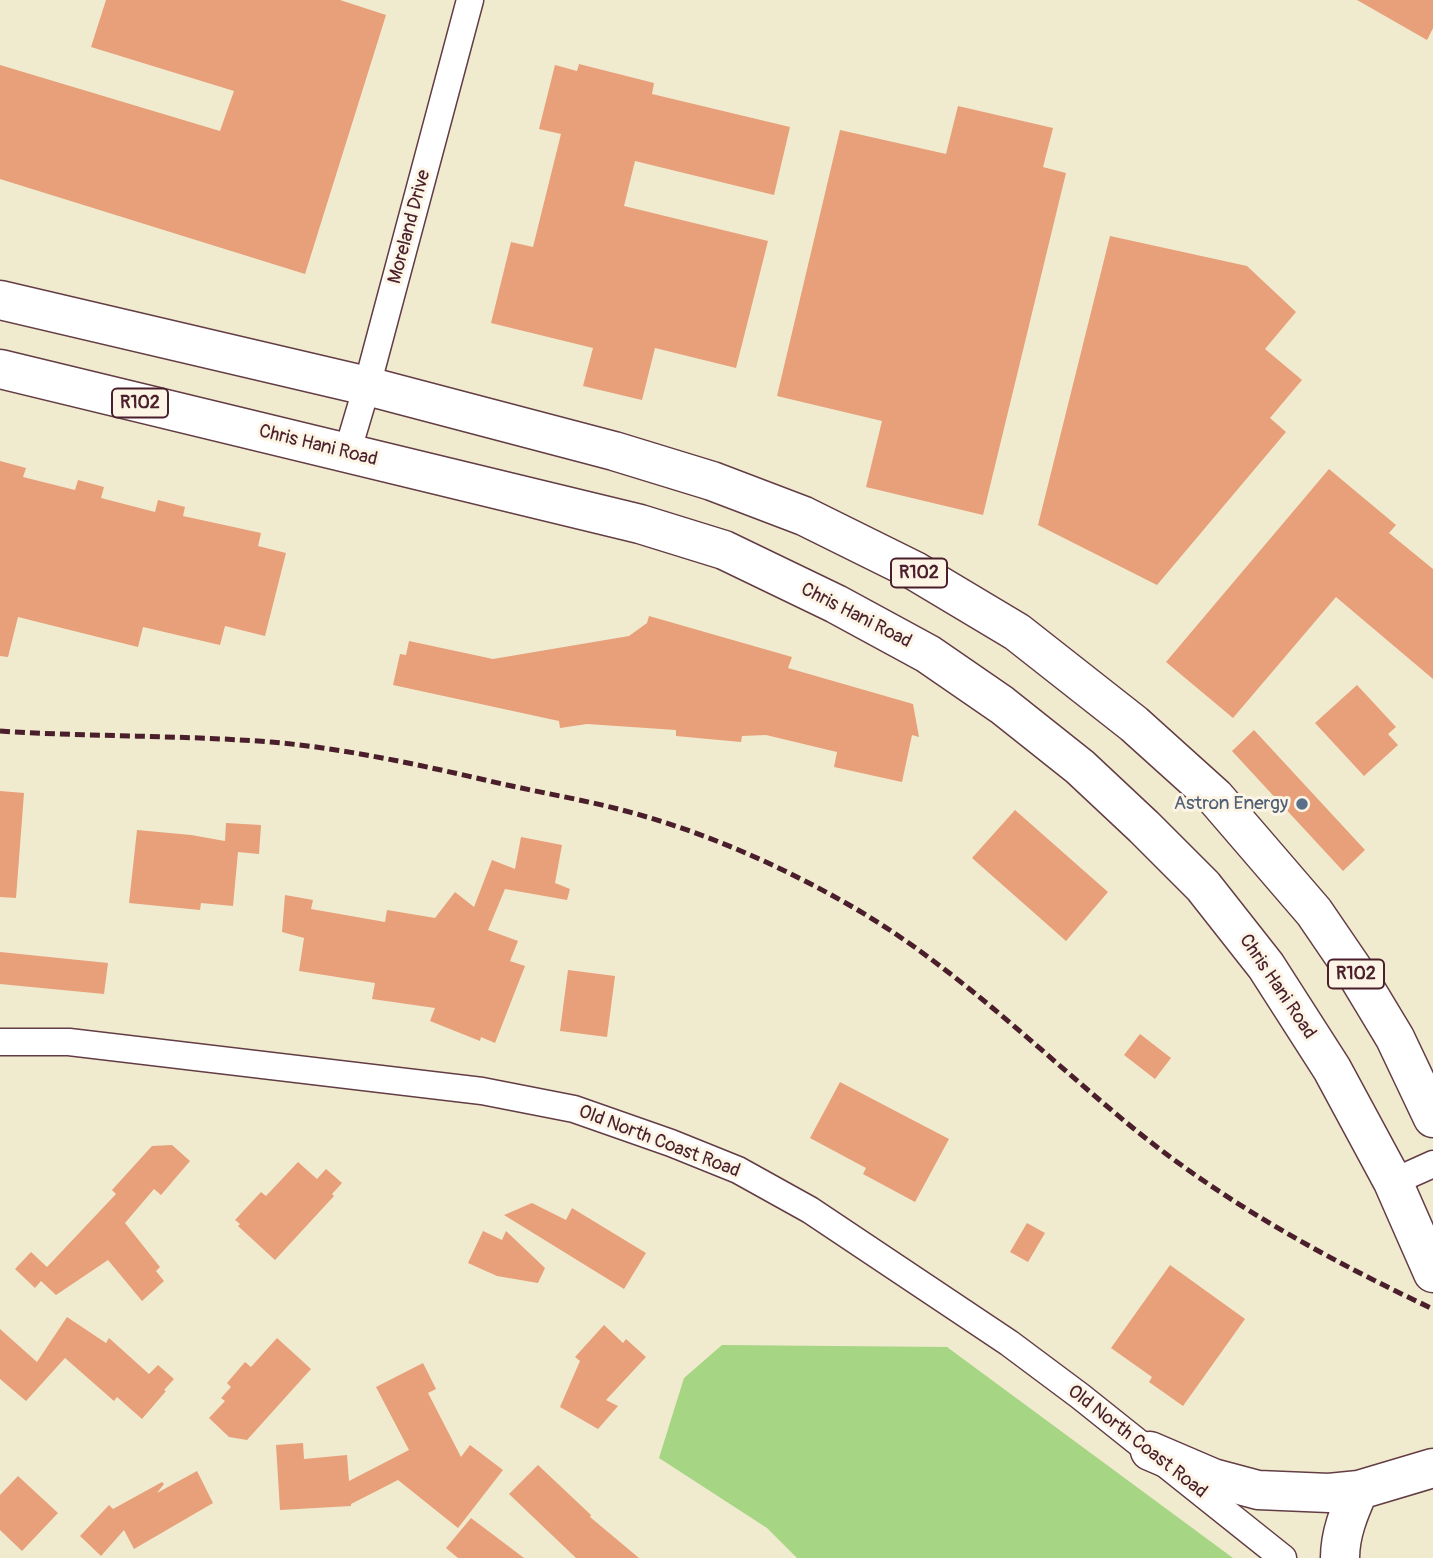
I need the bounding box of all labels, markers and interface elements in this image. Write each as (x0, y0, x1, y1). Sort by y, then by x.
street label: Moreland Drive (384, 167, 436, 287)
road number: R102 (112, 388, 168, 418)
street label: Chris Hani Road (256, 420, 380, 472)
road number: R102 (891, 558, 947, 588)
street label: Chris Hani Road (797, 578, 915, 654)
place label: Astron Energy (1174, 793, 1288, 815)
marker: Astron Energy (1294, 796, 1310, 812)
street label: Chris Hani Road (1234, 930, 1320, 1044)
road number: R102 (1328, 959, 1384, 988)
street label: Old North Coast Road (575, 1101, 743, 1183)
street label: Old North Coast Road (1063, 1380, 1211, 1504)

